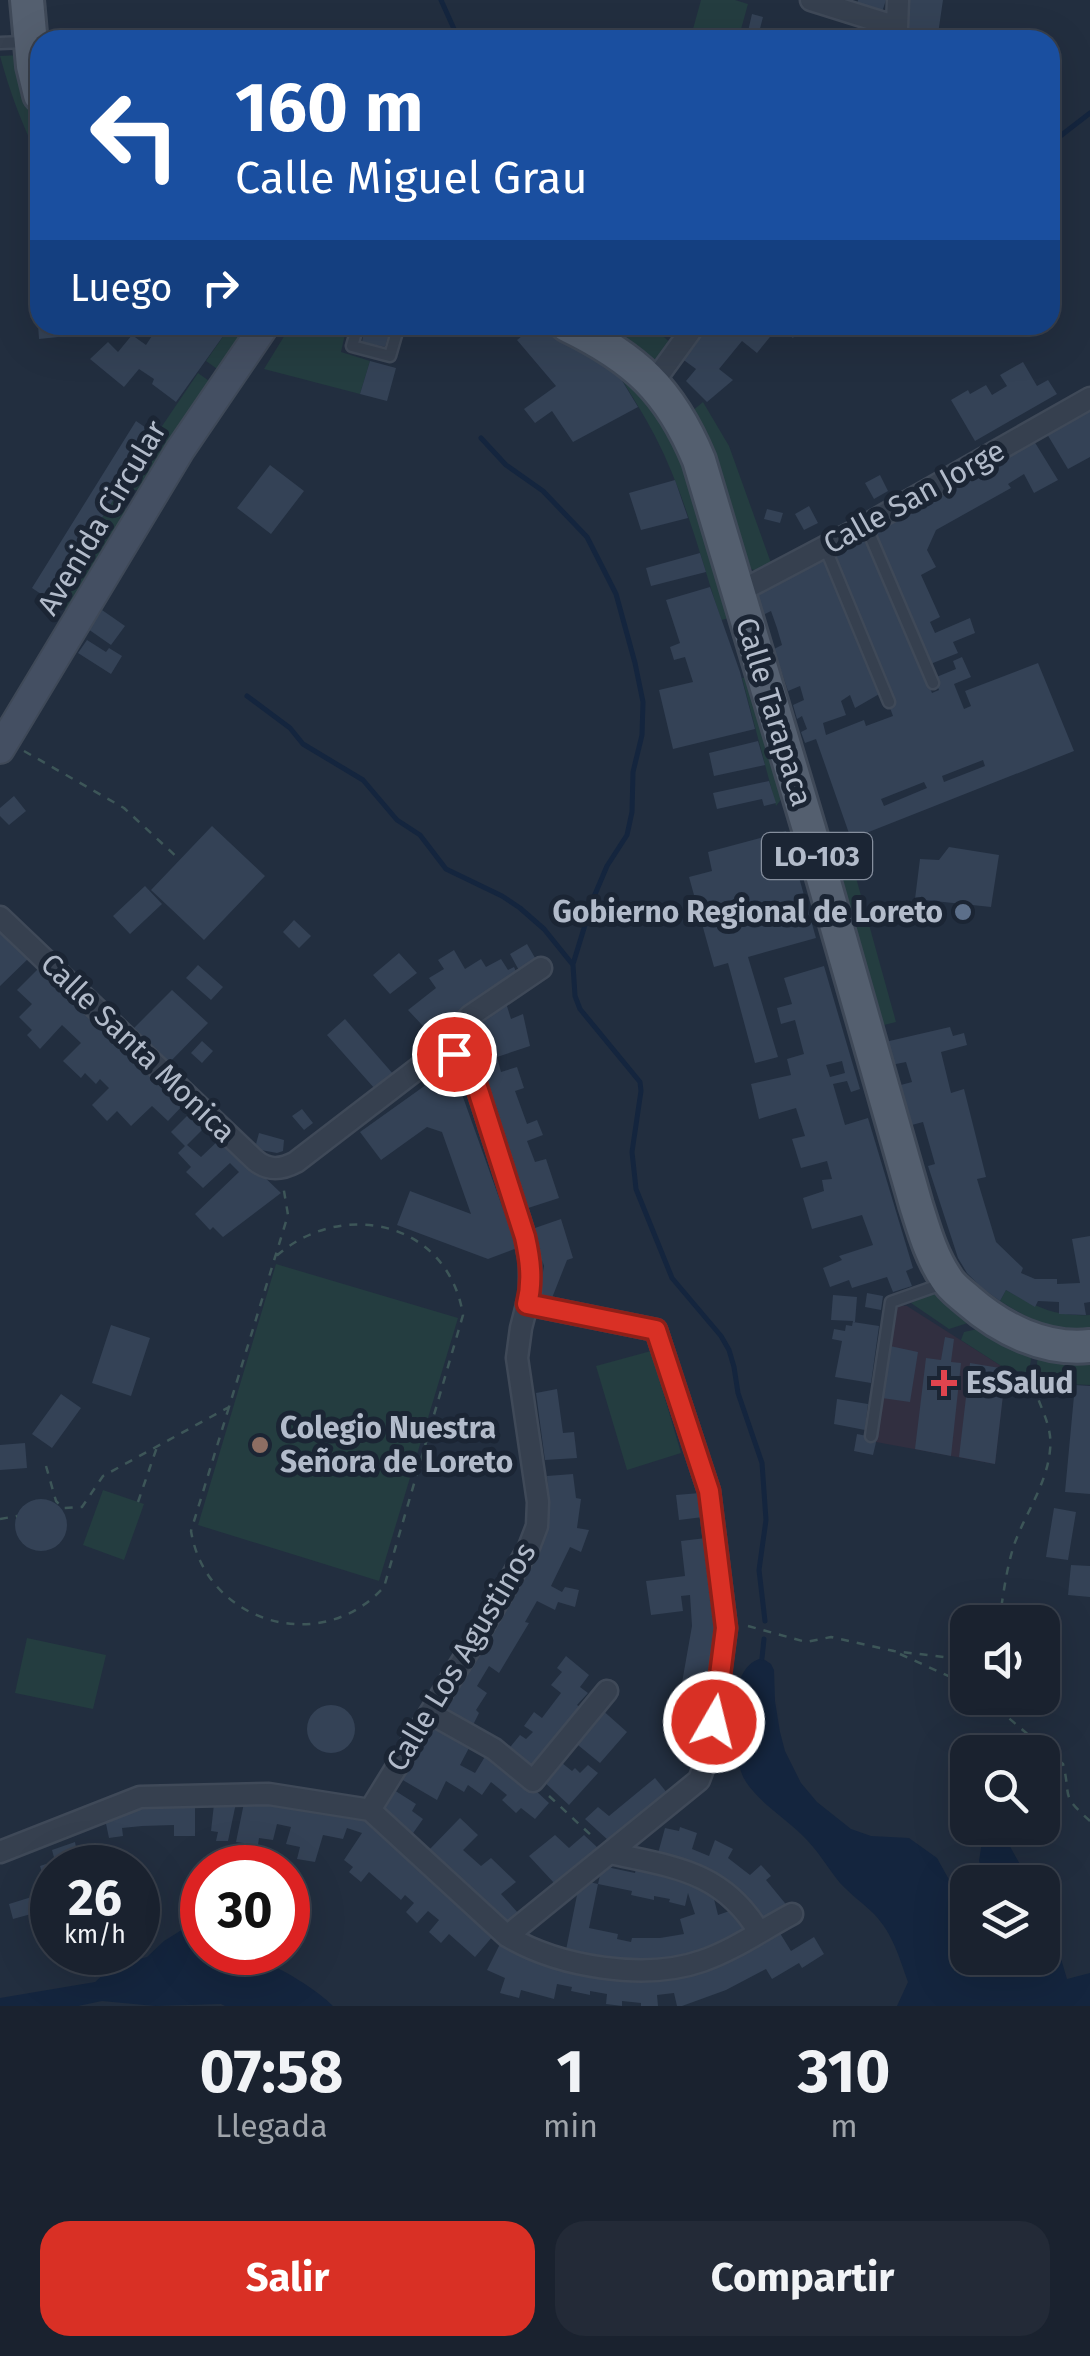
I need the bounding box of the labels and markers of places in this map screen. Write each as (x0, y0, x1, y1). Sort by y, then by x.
place label: Gobierno Regional de Loreto (553, 894, 943, 930)
marker: Gobierno Regional de Loreto (952, 901, 974, 923)
pin (412, 1012, 497, 1097)
place label: EsSalud (966, 1365, 1074, 1401)
marker: EsSalud (931, 1370, 957, 1396)
place label: Colegio Nuestra Señora de Loreto (280, 1410, 513, 1480)
marker: Colegio Nuestra Señora de Loreto (249, 1434, 271, 1456)

